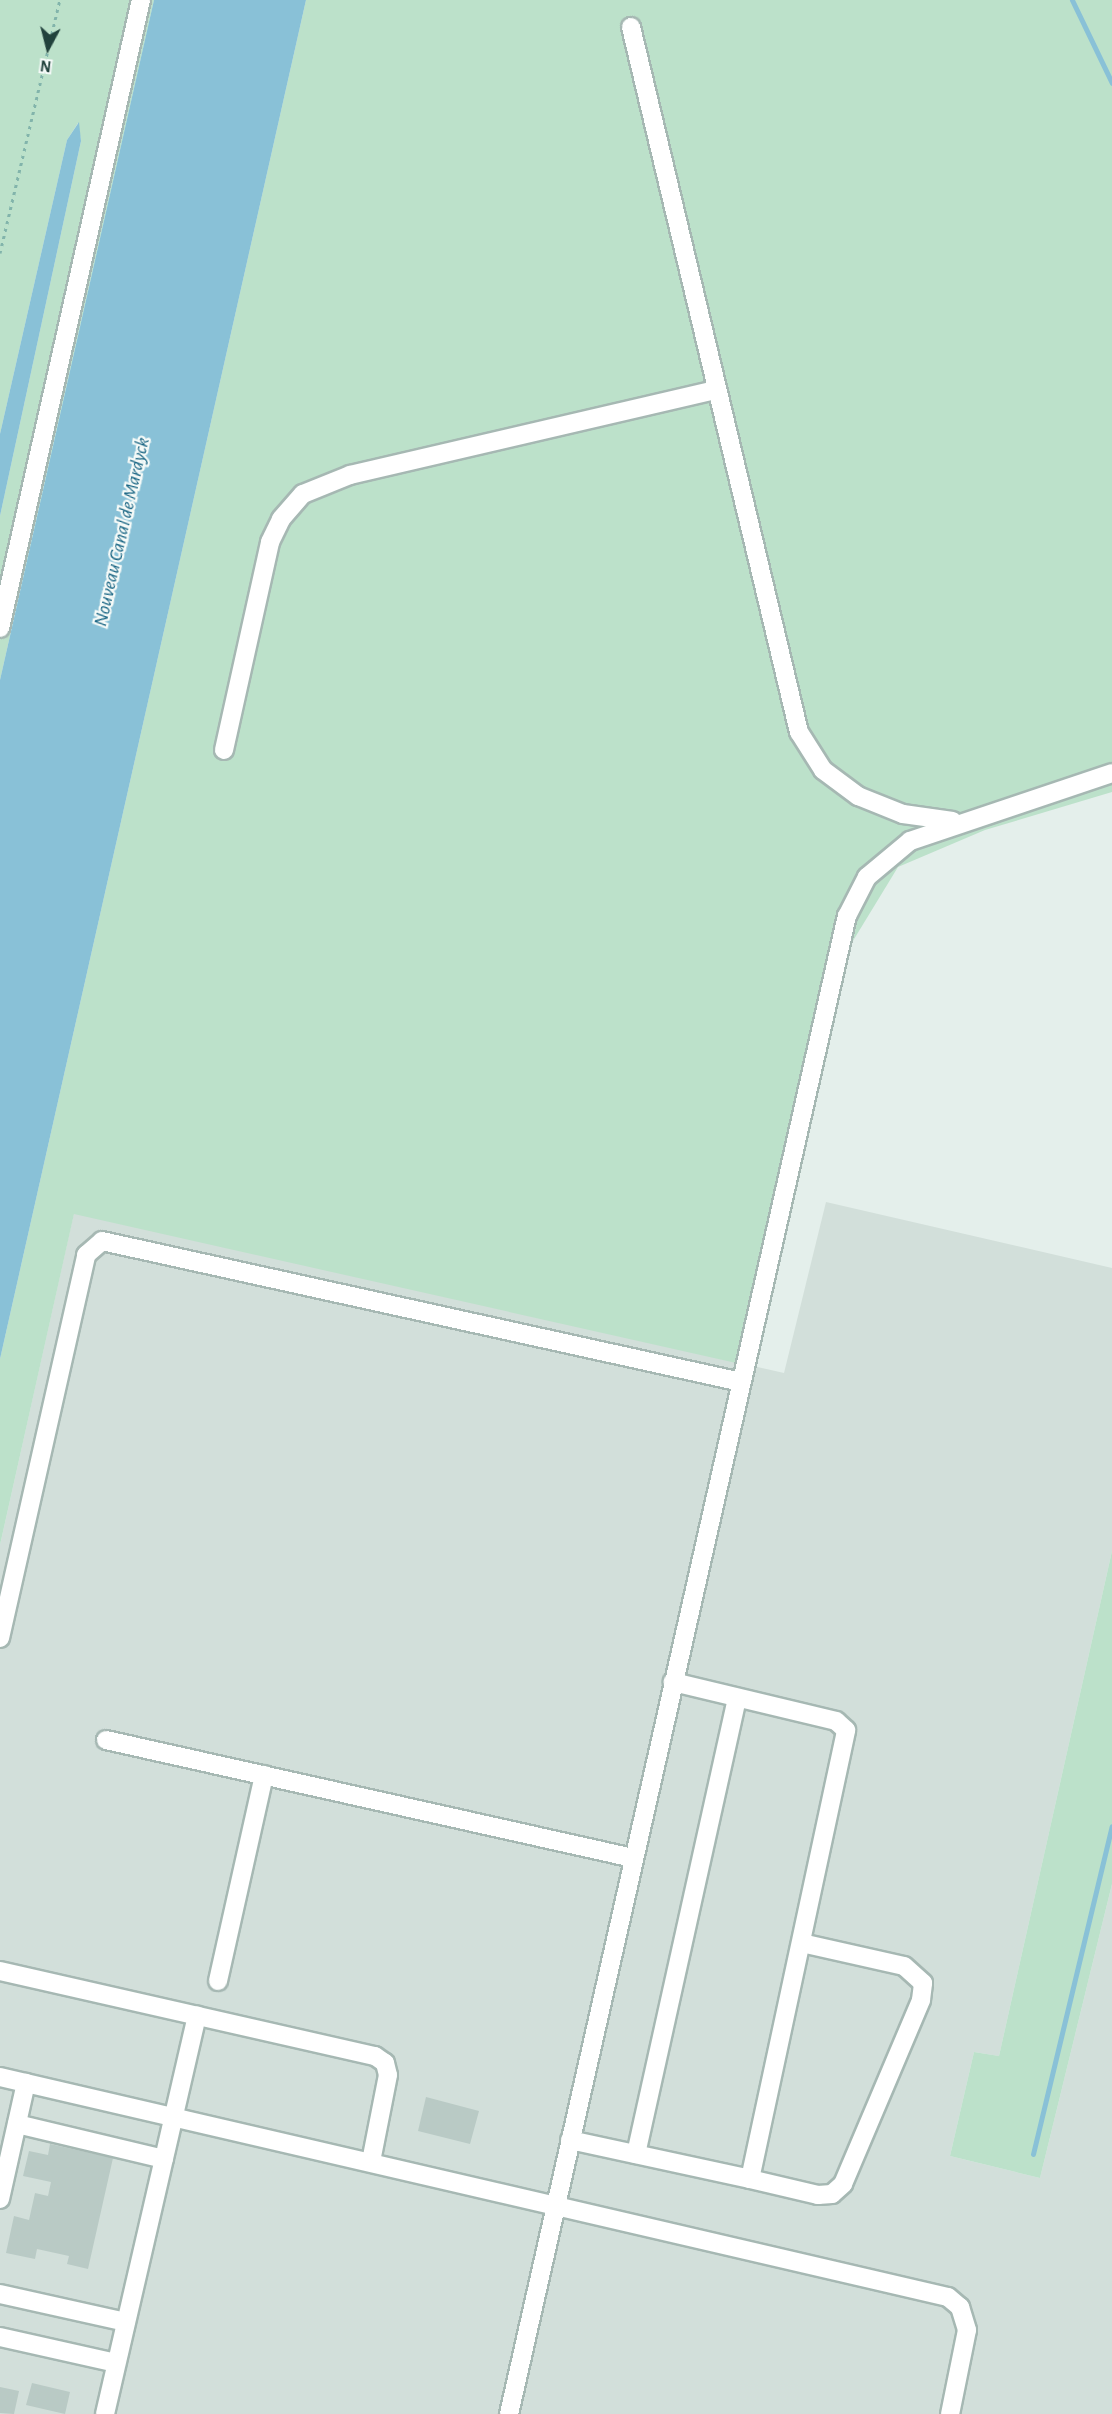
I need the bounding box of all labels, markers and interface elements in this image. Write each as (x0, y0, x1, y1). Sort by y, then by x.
north arrow (18, 18, 78, 78)
text: N (39, 57, 52, 74)
water label: Nouveau Canal de Mardyck (89, 435, 155, 629)

